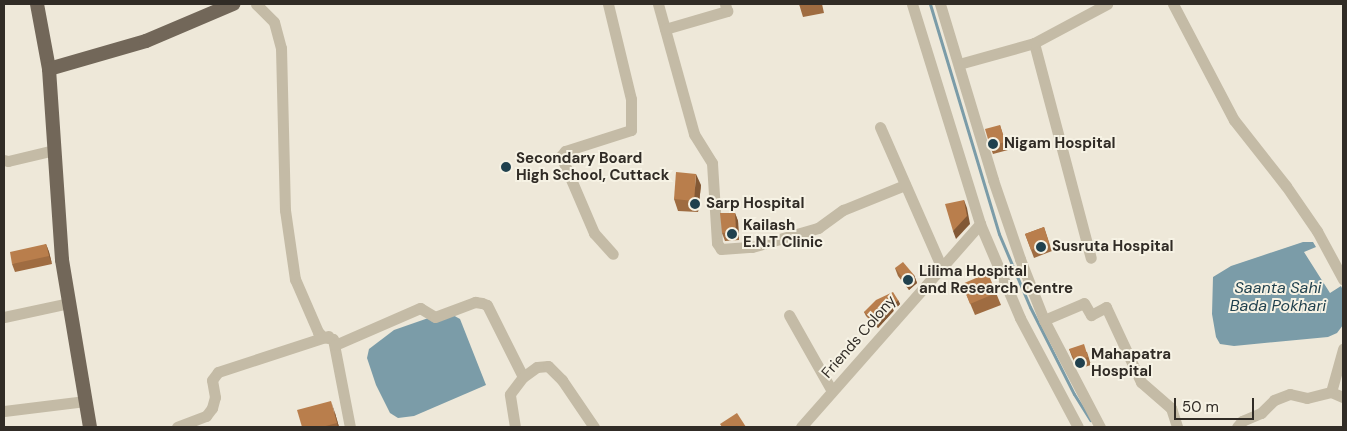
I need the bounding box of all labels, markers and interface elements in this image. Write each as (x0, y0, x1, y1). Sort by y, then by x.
place label: Nigam Hospital (1004, 135, 1115, 153)
marker: Nigam Hospital (986, 137, 1000, 151)
place label: Secondary Board High School, Cuttack (516, 149, 669, 184)
marker: Secondary Board High School, Cuttack (500, 161, 512, 173)
place label: Sarp Hospital (706, 195, 804, 213)
marker: Sarp Hospital (688, 197, 702, 211)
place label: Kailash E.N.T Clinic (743, 216, 823, 251)
marker: Kailash E.N.T Clinic (725, 227, 739, 241)
place label: Susruta Hospital (1052, 238, 1174, 256)
marker: Susruta Hospital (1034, 240, 1048, 254)
place label: Lilima Hospital and Research Centre (919, 262, 1073, 297)
marker: Lilima Hospital and Research Centre (901, 273, 915, 287)
water label: Saanta Sahi Bada Pokhari (1230, 278, 1326, 316)
street label: Friends Colony (818, 292, 900, 382)
place label: Mahapatra Hospital (1091, 345, 1171, 380)
marker: Mahapatra Hospital (1073, 356, 1087, 370)
scale bar (1177, 388, 1257, 420)
text: 50 m (1182, 397, 1219, 417)

